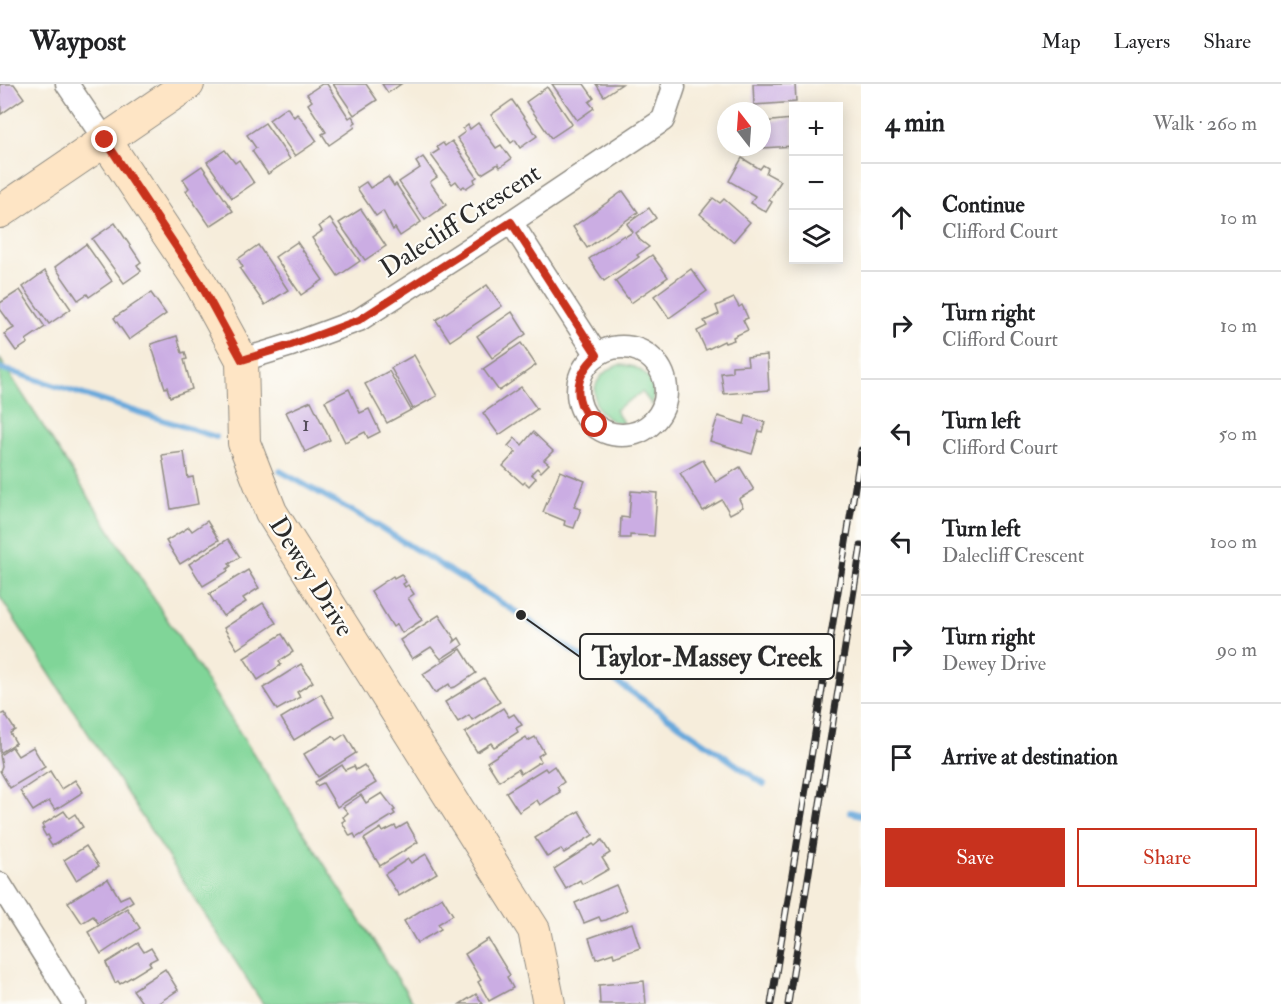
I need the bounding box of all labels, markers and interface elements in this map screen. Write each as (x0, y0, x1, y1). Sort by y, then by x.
text: Waypost (30, 24, 126, 59)
text: Map (1041, 28, 1081, 55)
text: Layers (1114, 28, 1170, 55)
text: Share (1203, 28, 1251, 55)
north arrow (717, 102, 771, 156)
map controls (789, 102, 843, 264)
button: + (789, 102, 843, 156)
text: 4 min (885, 107, 945, 139)
text: Walk · 260 m (1153, 111, 1257, 136)
route end (91, 126, 117, 152)
button: − (789, 156, 843, 210)
street label: Dalecliff Crescent (374, 157, 547, 285)
text: Continue (942, 191, 1025, 219)
icon: ahead (885, 201, 918, 234)
text: 10 m (1220, 205, 1257, 230)
button: layers (789, 210, 843, 264)
text: Clifford Court (942, 219, 1058, 244)
text: Turn right (942, 299, 1035, 327)
icon: right (885, 309, 918, 342)
text: 10 m (1220, 313, 1257, 338)
text: Clifford Court (942, 327, 1058, 352)
text: Turn left (942, 407, 1021, 435)
house number: 1 (302, 410, 310, 438)
route start (581, 411, 607, 437)
icon: left (885, 417, 918, 450)
text: 50 m (1218, 421, 1257, 446)
text: Clifford Court (942, 435, 1058, 460)
street label: Dewey Drive (262, 511, 361, 642)
text: Turn left (942, 515, 1021, 543)
icon: left (885, 525, 918, 558)
text: 100 m (1210, 529, 1257, 554)
text: Dalecliff Crescent (942, 543, 1084, 568)
text: Turn right (942, 623, 1035, 651)
icon: right (885, 633, 918, 666)
callout: Taylor-Massey Creek (580, 634, 834, 679)
text: 90 m (1217, 637, 1257, 662)
text: Taylor-Massey Creek (591, 641, 823, 675)
text: Dewey Drive (942, 651, 1046, 676)
icon: arrive (885, 741, 918, 774)
text: Arrive at destination (942, 743, 1118, 771)
button: Save (885, 828, 1065, 887)
button: Share (1077, 828, 1257, 887)

